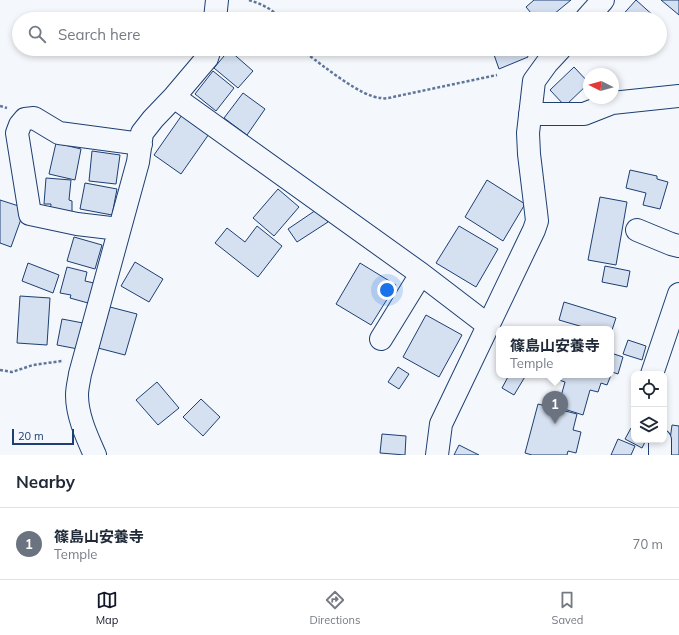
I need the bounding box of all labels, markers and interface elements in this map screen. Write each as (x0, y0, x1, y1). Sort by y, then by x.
search box (12, 12, 667, 56)
icon: search (26, 23, 48, 45)
text: Search here (58, 25, 140, 44)
north arrow (583, 68, 619, 104)
your location (377, 280, 397, 300)
popup (496, 326, 614, 378)
text: 篠島山安養寺 (510, 336, 600, 355)
text: Temple (510, 355, 553, 371)
map controls (631, 371, 667, 443)
button: locate (631, 371, 667, 407)
pin: 1 (542, 391, 568, 424)
button: layers (631, 407, 667, 443)
scale bar (12, 427, 74, 446)
text: 20 m (18, 429, 44, 443)
text: Nearby (16, 471, 75, 492)
text: 篠島山安養寺 (54, 527, 144, 546)
text: 1 (25, 536, 33, 552)
text: 70 m (633, 536, 663, 552)
text: Temple (54, 546, 97, 562)
tab: Map (96, 589, 118, 627)
tab: Directions (310, 589, 360, 627)
tab: Saved (552, 589, 583, 627)

